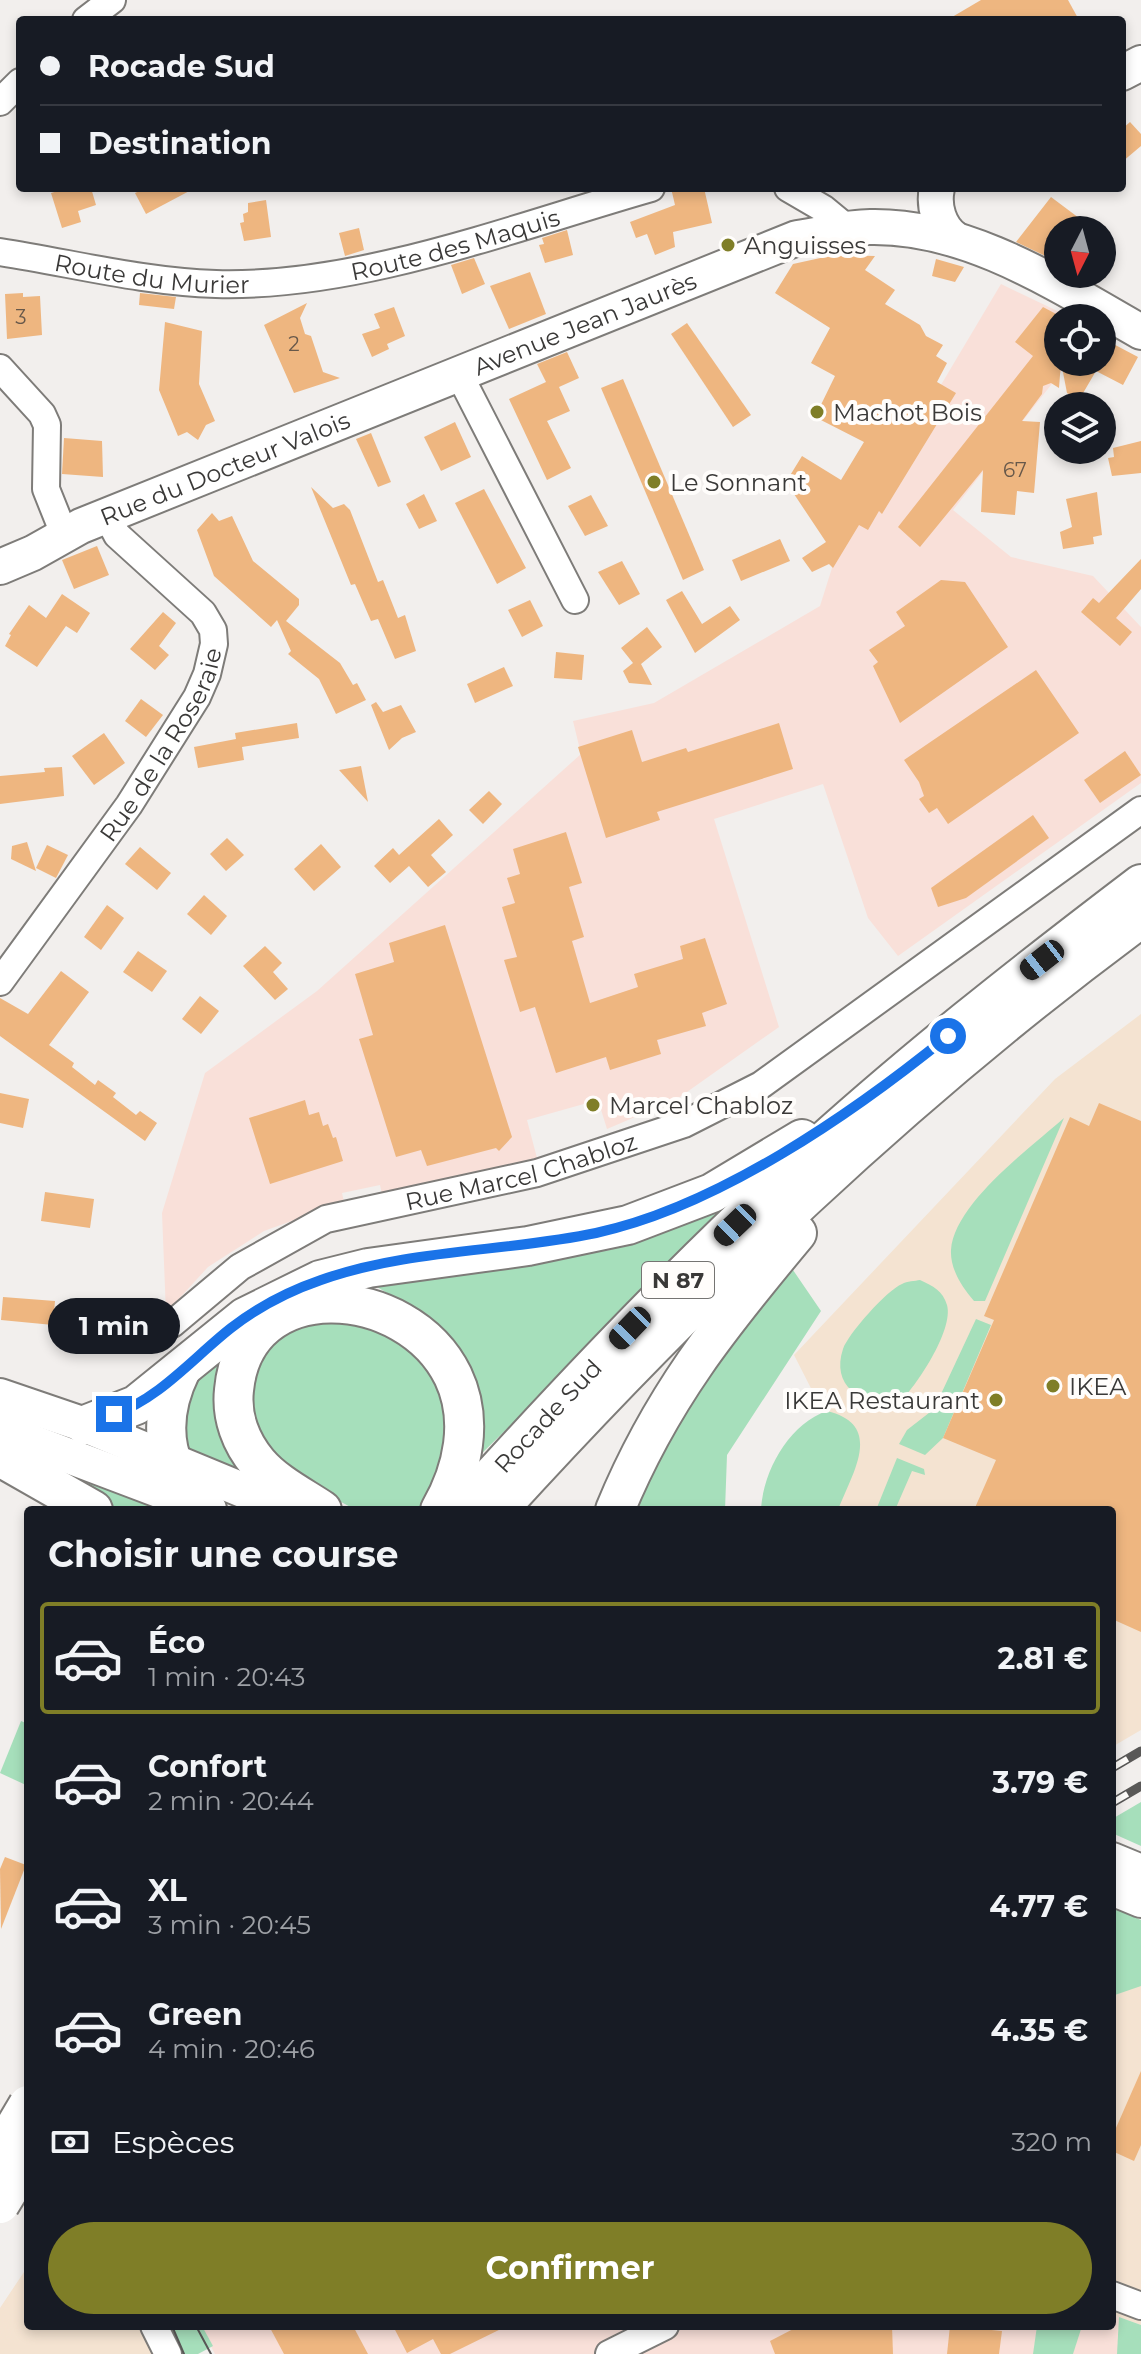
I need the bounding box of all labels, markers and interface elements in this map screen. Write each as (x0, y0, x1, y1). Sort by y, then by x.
text: Rocade Sud (88, 48, 275, 85)
text: Destination (88, 125, 271, 162)
street label: Route des Maquis (348, 202, 563, 286)
north arrow (1044, 216, 1116, 288)
map controls (1044, 216, 1116, 464)
place label: Anguisses (744, 231, 866, 260)
marker: Anguisses (719, 236, 737, 254)
street label: Route du Murier (52, 247, 250, 299)
street label: Avenue Jean Jaurès (469, 266, 701, 381)
button: locate (1044, 304, 1116, 376)
house number: 3 (15, 305, 27, 329)
house number: 2 (288, 332, 300, 356)
button: layers (1044, 392, 1116, 464)
place label: Machot Bois (833, 398, 982, 427)
marker: Machot Bois (808, 403, 826, 421)
street label: Rue du Docteur Valois (96, 405, 354, 531)
house number: 67 (1003, 458, 1027, 482)
place label: Le Sonnant (670, 468, 807, 497)
marker: Le Sonnant (645, 473, 663, 491)
street label: Rue de la Roseraie (93, 645, 227, 847)
car (1016, 936, 1068, 984)
route start (930, 1018, 966, 1054)
place label: Marcel Chabloz (609, 1091, 793, 1120)
marker: Marcel Chabloz (584, 1096, 602, 1114)
street label: Rue Marcel Chabloz (403, 1126, 640, 1216)
car (709, 1200, 761, 1250)
road number: N 87 (642, 1262, 714, 1298)
callout: 1 min (48, 1298, 180, 1354)
car (605, 1302, 655, 1354)
text: 1 min (79, 1310, 149, 1342)
street label: Rocade Sud (488, 1353, 607, 1478)
place label: IKEA (1069, 1372, 1127, 1401)
marker: IKEA (1044, 1377, 1062, 1395)
place label: IKEA Restaurant (784, 1386, 980, 1415)
marker: IKEA Restaurant (987, 1391, 1005, 1409)
route end (96, 1396, 132, 1432)
text: Choisir une course (48, 1532, 399, 1576)
icon: car (52, 1622, 124, 1694)
text: Éco (148, 1624, 205, 1661)
text: 2.81 € (997, 1640, 1088, 1677)
text: 1 min · 20:43 (148, 1661, 305, 1693)
icon: car (52, 1746, 124, 1818)
text: Confort (148, 1748, 267, 1785)
text: 3.79 € (992, 1764, 1088, 1801)
text: 2 min · 20:44 (148, 1785, 314, 1817)
icon: car (52, 1870, 124, 1942)
text: XL (148, 1872, 187, 1909)
text: 4.77 € (989, 1888, 1088, 1925)
text: 3 min · 20:45 (148, 1909, 311, 1941)
icon: car (52, 1994, 124, 2066)
text: Green (148, 1996, 242, 2033)
text: 4.35 € (990, 2012, 1088, 2049)
text: 4 min · 20:46 (148, 2033, 315, 2065)
icon: cash (48, 2120, 92, 2164)
text: Espèces (112, 2124, 234, 2161)
text: 320 m (1011, 2126, 1092, 2158)
button: Confirmer (48, 2222, 1092, 2314)

